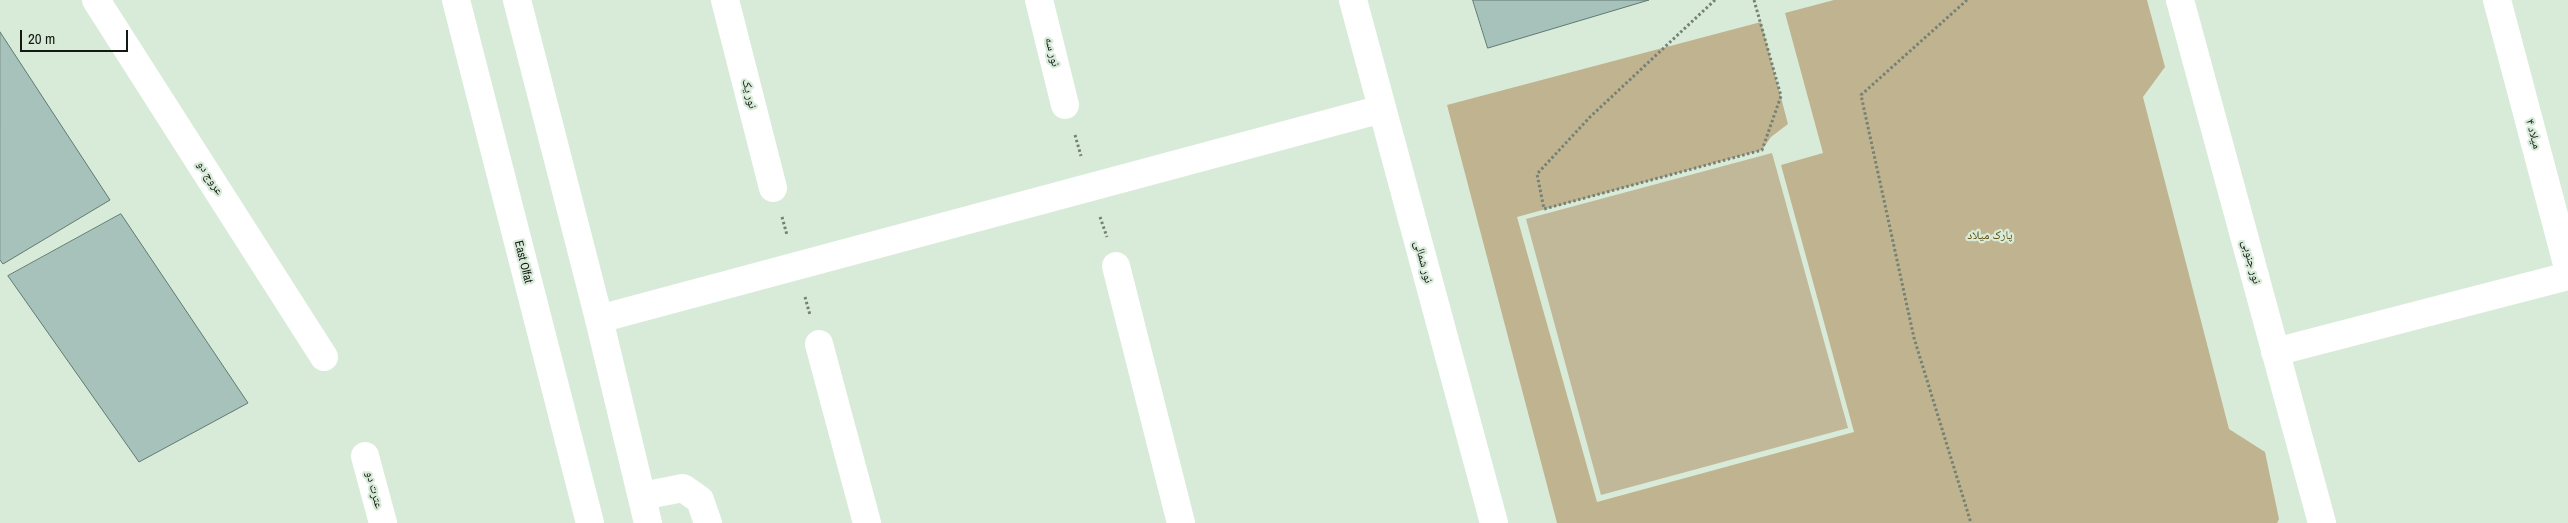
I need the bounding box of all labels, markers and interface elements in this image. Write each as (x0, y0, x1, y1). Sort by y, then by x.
scale bar (22, 20, 130, 52)
text: 20 m (28, 28, 55, 49)
street label: نور سه (1041, 36, 1063, 68)
street label: نور یک (738, 78, 760, 110)
street label: میلاد ۴ (2522, 118, 2544, 150)
street label: عروج دو (194, 158, 226, 198)
park label: پارک میلاد (1967, 229, 2013, 243)
street label: East Olfat (511, 239, 535, 285)
street label: نور شمالی (1410, 239, 1436, 285)
street label: نور جنوبی (2238, 239, 2264, 285)
street label: عترت دو (362, 470, 386, 510)

